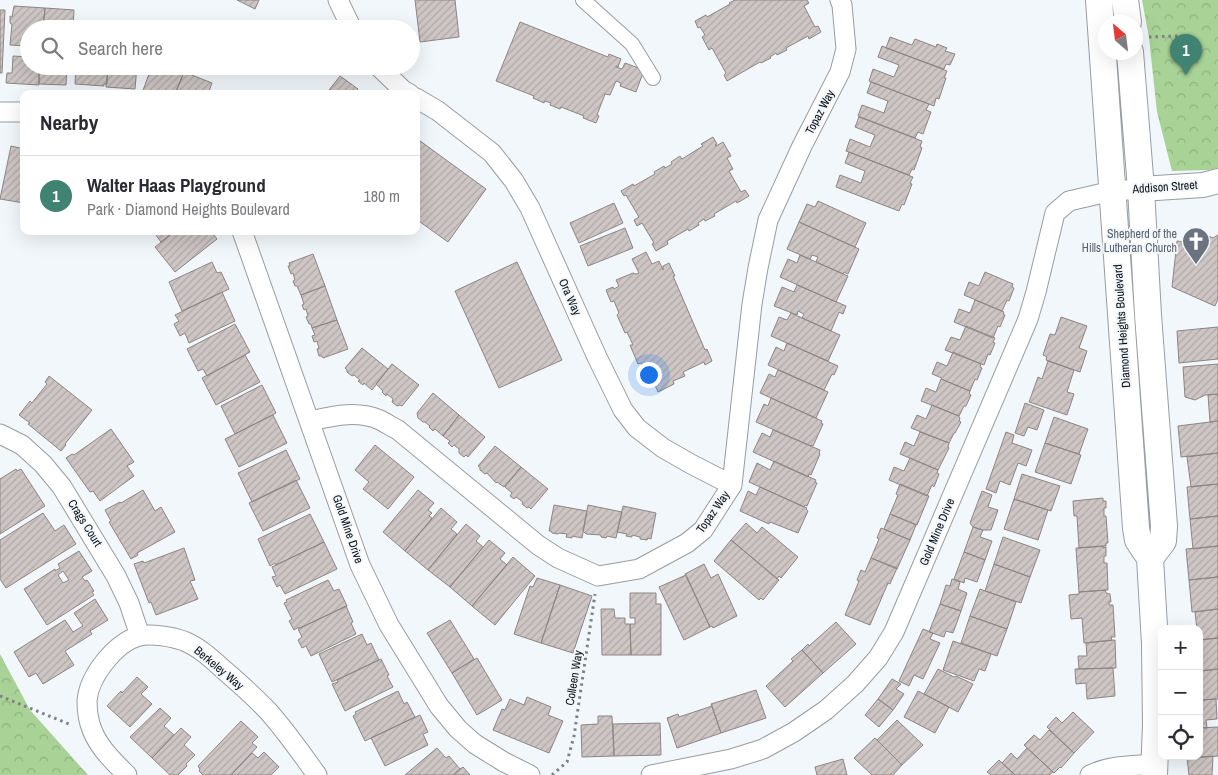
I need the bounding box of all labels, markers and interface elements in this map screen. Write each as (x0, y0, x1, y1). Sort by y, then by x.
north arrow (1098, 15, 1143, 60)
search box (20, 20, 420, 75)
icon: search (38, 34, 66, 62)
pin: 1 (1170, 34, 1202, 75)
text: Search here (78, 35, 163, 61)
street label: Topaz Way (802, 87, 838, 137)
text: Nearby (40, 108, 98, 137)
text: Walter Haas Playground (87, 172, 266, 198)
street label: Addison Street (1131, 177, 1198, 197)
text: 1 (52, 185, 60, 207)
text: 180 m (364, 185, 400, 207)
text: Park · Diamond Heights Boulevard (87, 198, 290, 220)
place label: Shepherd of the Hills Lutheran Church (1082, 226, 1177, 256)
church icon: Shepherd of the Hills Lutheran Church (1181, 226, 1211, 265)
street label: Diamond Heights Boulevard (1110, 264, 1134, 388)
street label: Ora Way (555, 276, 585, 318)
your location (636, 362, 662, 388)
street label: Topaz Way (693, 488, 733, 536)
street label: Gold Mine Drive (329, 493, 367, 565)
street label: Crags Court (64, 496, 106, 550)
street label: Gold Mine Drive (916, 496, 958, 568)
map controls (1158, 625, 1203, 760)
button: + (1158, 625, 1203, 670)
street label: Berkeley Way (191, 642, 247, 694)
street label: Colleen Way (562, 649, 586, 707)
button: − (1158, 670, 1203, 715)
button: locate (1158, 715, 1203, 760)

